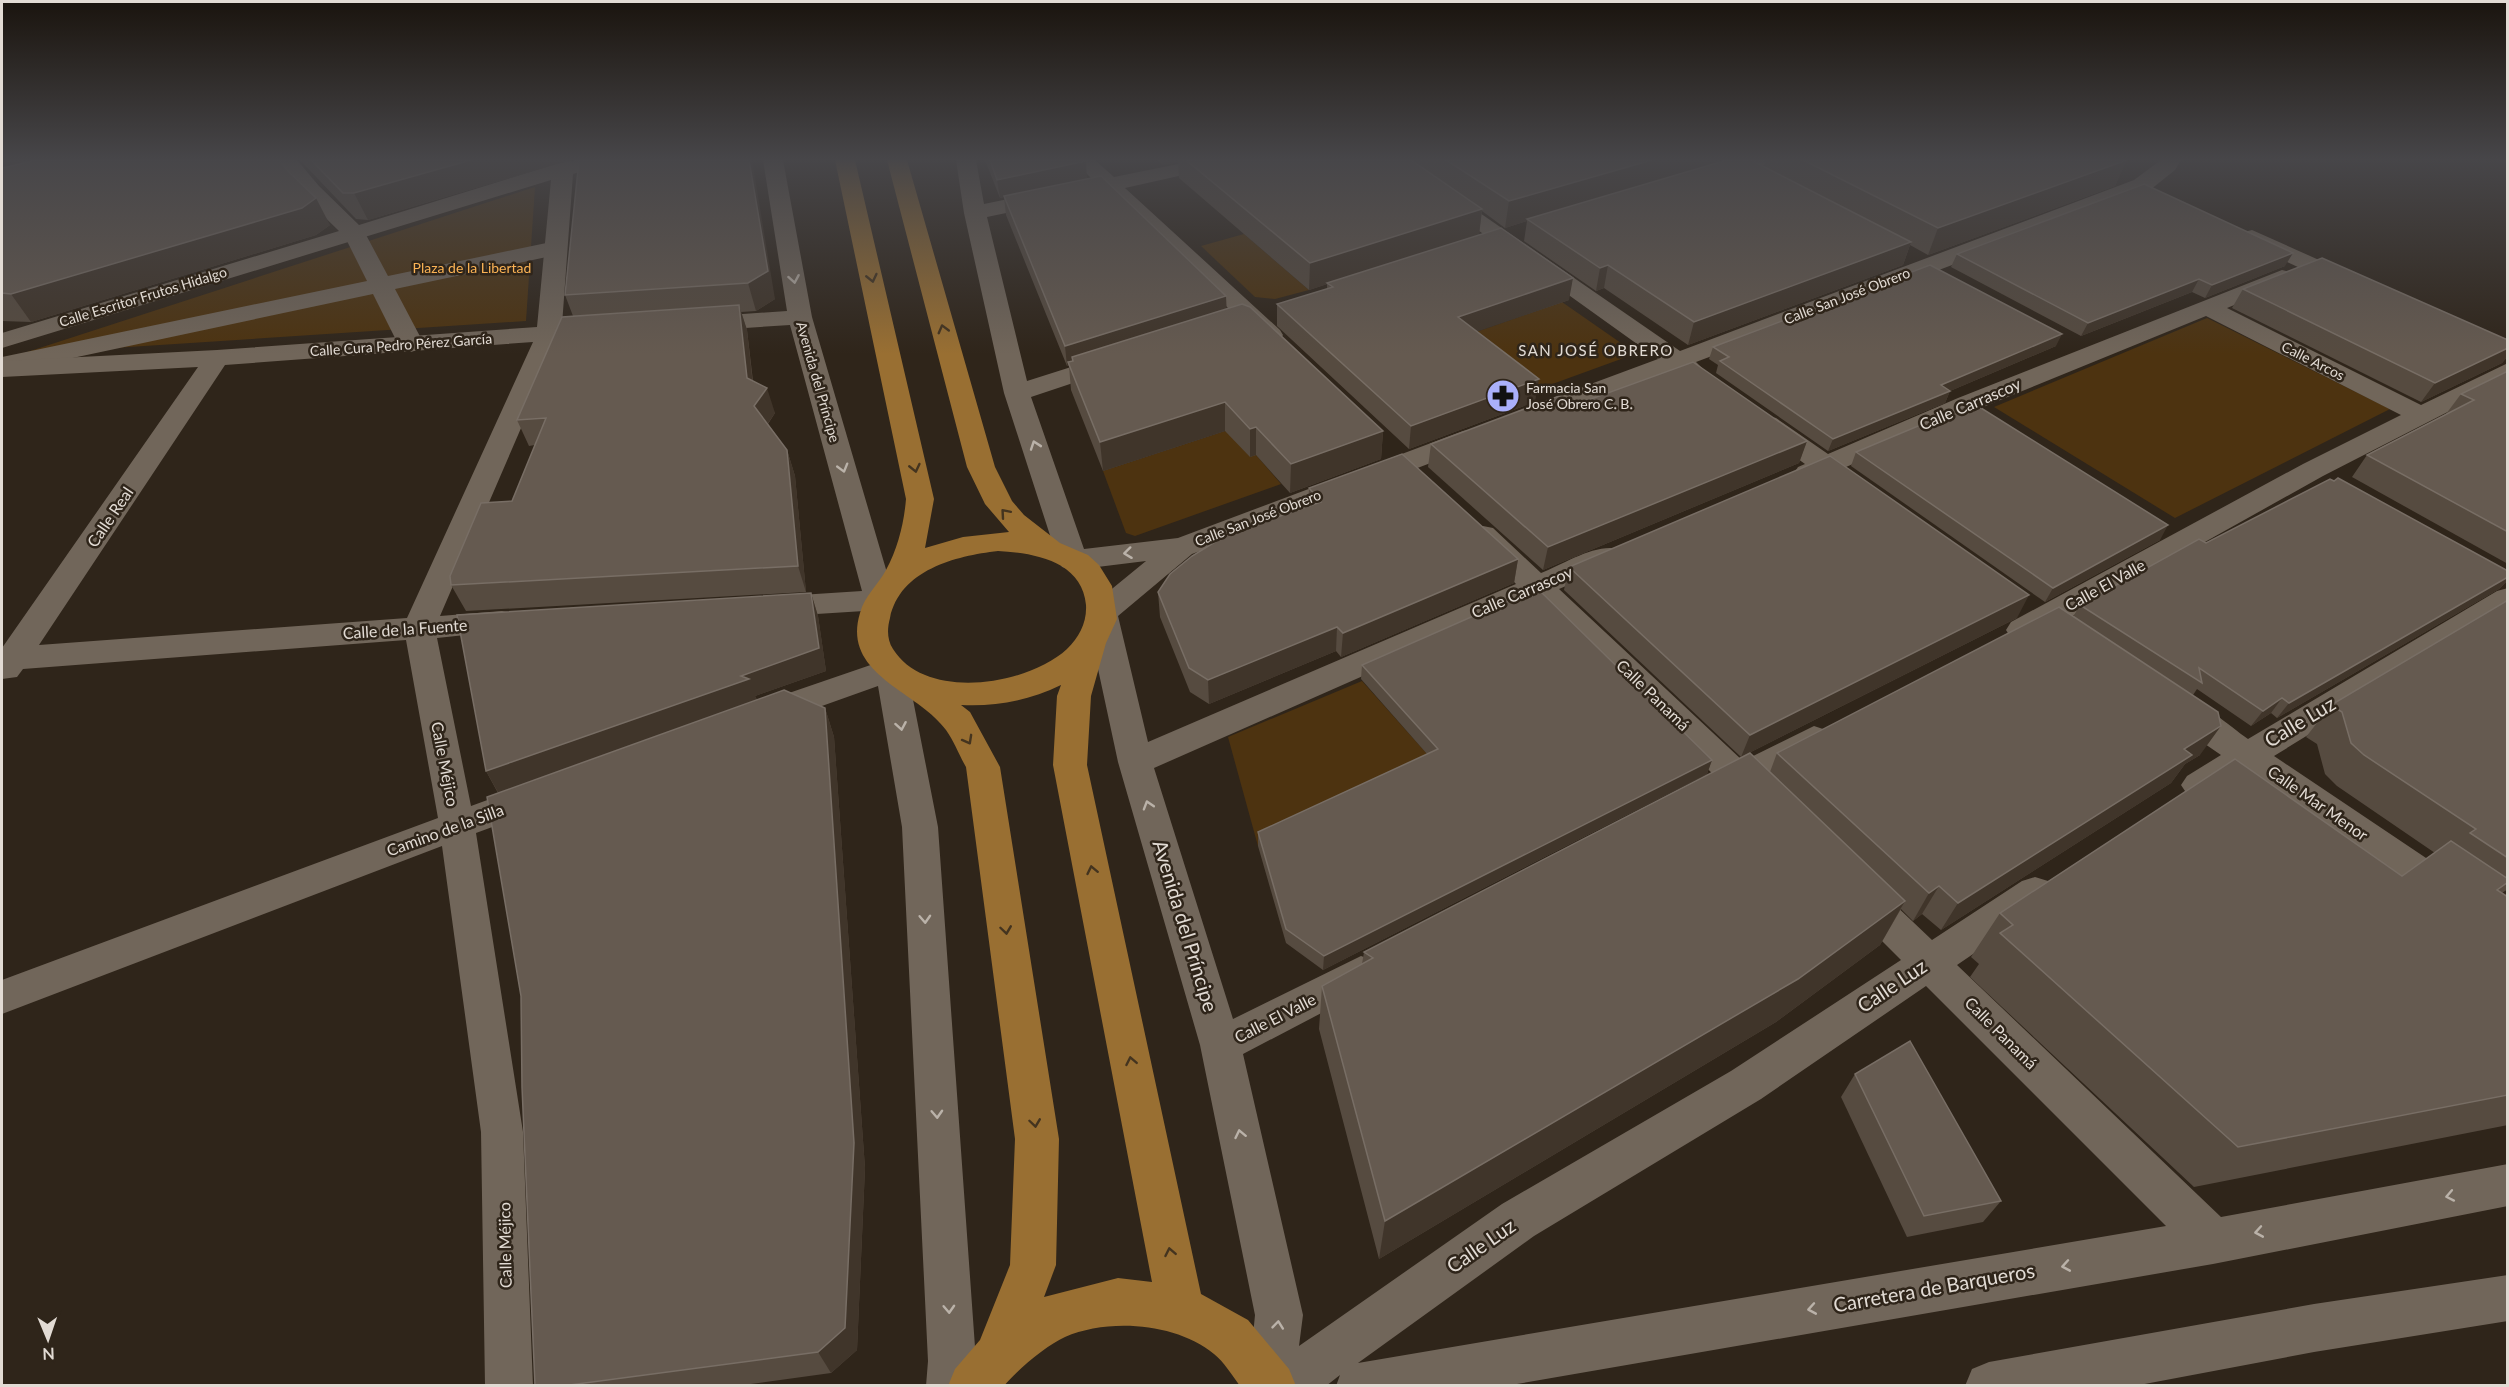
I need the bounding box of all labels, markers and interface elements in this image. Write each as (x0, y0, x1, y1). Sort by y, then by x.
park label: Plaza de la Libertad (413, 259, 531, 276)
street label: Calle Escritor Frutos Hidalgo (57, 263, 229, 330)
street label: Calle San José Obrero (1781, 264, 1912, 327)
one-way arrow (864, 273, 877, 283)
one-way arrow (787, 275, 799, 284)
street label: Avenida del Príncipe (793, 320, 844, 444)
one-way arrow (938, 324, 951, 334)
street label: Calle Cura Pedro Pérez García (309, 330, 493, 359)
street label: Calle Arcos (2279, 337, 2347, 384)
district label: SAN JOSÉ OBRERO (1518, 341, 1674, 359)
street label: Calle Carrascoy (1916, 373, 2024, 433)
pharmacy icon: Farmacia San José Obrero C. B. (1485, 378, 1521, 414)
place label: Farmacia San José Obrero C. B. (1526, 379, 1633, 412)
one-way arrow (1029, 440, 1042, 450)
one-way arrow (835, 463, 848, 473)
one-way arrow (908, 463, 921, 473)
street label: Calle Real (83, 483, 137, 550)
street label: Calle San José Obrero (1192, 486, 1323, 549)
one-way arrow (1001, 509, 1012, 520)
one-way arrow (1123, 546, 1132, 559)
street label: Calle El Valle (2061, 555, 2148, 614)
street label: Calle Carrascoy (1468, 561, 1576, 621)
street label: Calle de la Fuente (342, 615, 468, 642)
street label: Calle Panamá (1613, 655, 1694, 734)
street label: Calle Luz (2260, 691, 2339, 752)
street label: Calle Méjico (428, 720, 463, 808)
one-way arrow (895, 721, 907, 731)
one-way arrow (961, 734, 972, 745)
street label: Calle Mar Menor (2265, 761, 2372, 844)
street label: Camino de la Silla (384, 800, 506, 859)
one-way arrow (1143, 800, 1155, 811)
street label: Avenida del Príncipe (1148, 837, 1224, 1014)
one-way arrow (1086, 865, 1099, 875)
one-way arrow (919, 915, 932, 924)
one-way arrow (1000, 925, 1012, 935)
street label: Calle Luz (1852, 953, 1931, 1017)
street label: Calle El Valle (1231, 989, 1319, 1046)
street label: Calle Panamá (1961, 993, 2041, 1073)
one-way arrow (1126, 1056, 1139, 1066)
one-way arrow (930, 1109, 943, 1118)
one-way arrow (1028, 1118, 1040, 1128)
one-way arrow (1235, 1129, 1248, 1139)
one-way arrow (2445, 1189, 2455, 1202)
street label: Calle Méjico (494, 1202, 515, 1288)
street label: Calle Luz (1441, 1213, 1519, 1277)
one-way arrow (2254, 1226, 2263, 1238)
one-way arrow (1164, 1247, 1177, 1257)
street label: Carretera de Barqueros (1831, 1257, 2036, 1317)
one-way arrow (2062, 1259, 2072, 1272)
one-way arrow (1807, 1302, 1817, 1315)
one-way arrow (942, 1304, 955, 1313)
north arrow (18, 1309, 78, 1369)
one-way arrow (1271, 1320, 1284, 1329)
text: N (42, 1345, 55, 1364)

